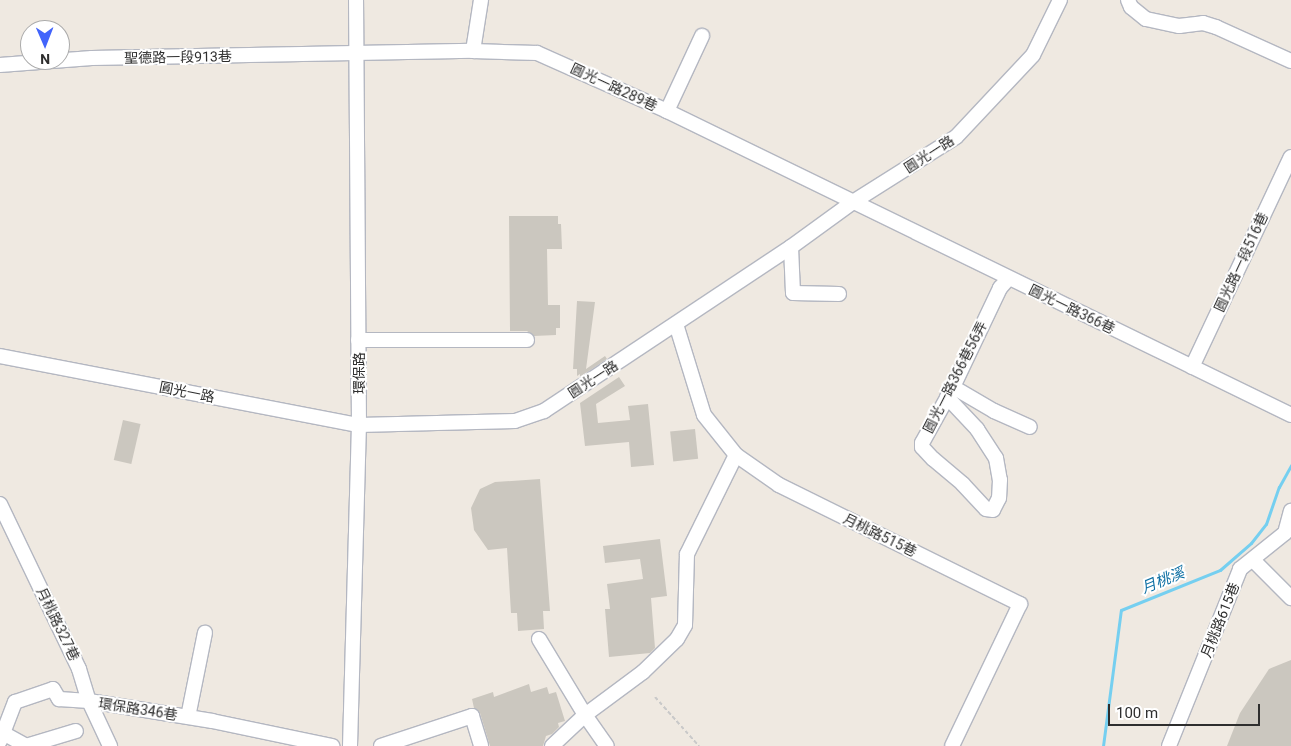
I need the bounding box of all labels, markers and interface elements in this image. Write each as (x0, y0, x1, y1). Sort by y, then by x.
north arrow (20, 20, 70, 70)
street label: 聖德路一段913巷 (124, 48, 232, 66)
text: N (40, 51, 50, 67)
street label: 圓光一路289巷 (568, 60, 660, 114)
street label: 圓光一路 (901, 132, 957, 176)
street label: 圓光路一段516巷 (1211, 210, 1271, 314)
street label: 圓光一路366巷 (1026, 281, 1118, 337)
street label: 圓光一路366巷56弄 (920, 318, 990, 436)
street label: 環保路 (351, 352, 367, 394)
street label: 圓光一路 (565, 357, 621, 401)
street label: 圓光一路 (158, 378, 216, 406)
street label: 月桃路515巷 (841, 510, 919, 560)
water label: 月桃溪 (1139, 564, 1187, 598)
street label: 月桃路615巷 (1197, 580, 1243, 660)
street label: 月桃路327巷 (33, 585, 83, 663)
street label: 環保路346巷 (97, 694, 179, 724)
scale bar (1111, 694, 1264, 726)
text: 100 m (1116, 704, 1158, 722)

